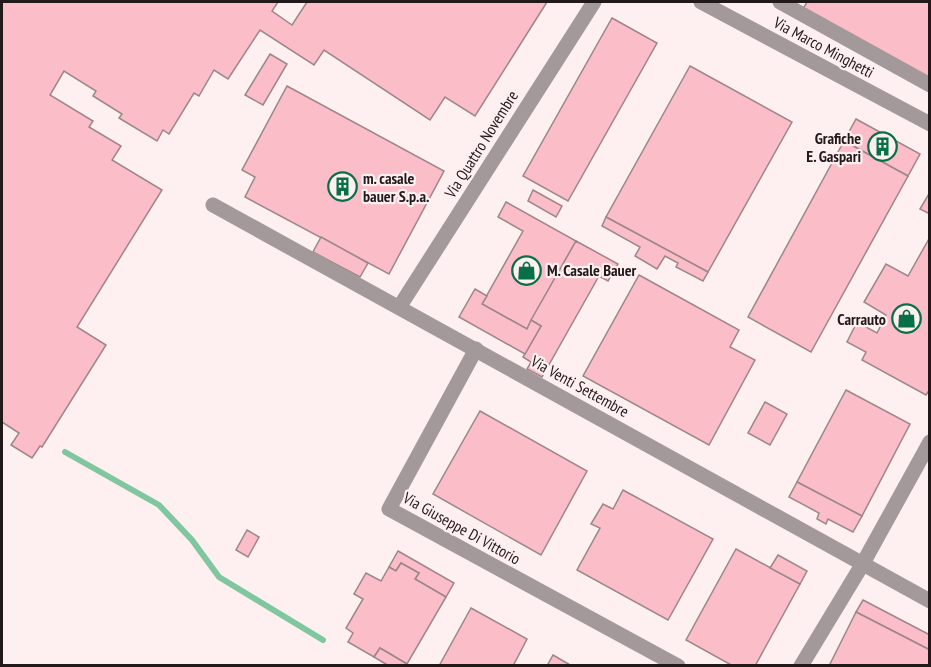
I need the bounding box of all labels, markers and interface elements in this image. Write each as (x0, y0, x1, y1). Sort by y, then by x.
street label: Via Marco Minghetti (769, 12, 878, 82)
street label: Via Quattro Novembre (439, 87, 522, 202)
place label: Grafiche E. Gaspari (806, 128, 861, 166)
building icon: Grafiche E. Gaspari (866, 131, 898, 163)
place label: m. casale bauer S.p.a. (363, 168, 429, 206)
building icon: m. casale bauer S.p.a. (326, 171, 358, 203)
shop icon: M. Casale Bauer (510, 254, 542, 286)
place label: M. Casale Bauer (547, 260, 637, 280)
shop icon: Carrauto (891, 303, 923, 335)
place label: Carrauto (837, 309, 886, 329)
street label: Via Venti Settembre (527, 350, 632, 421)
street label: Via Giuseppe Di Vittorio (399, 487, 524, 569)

